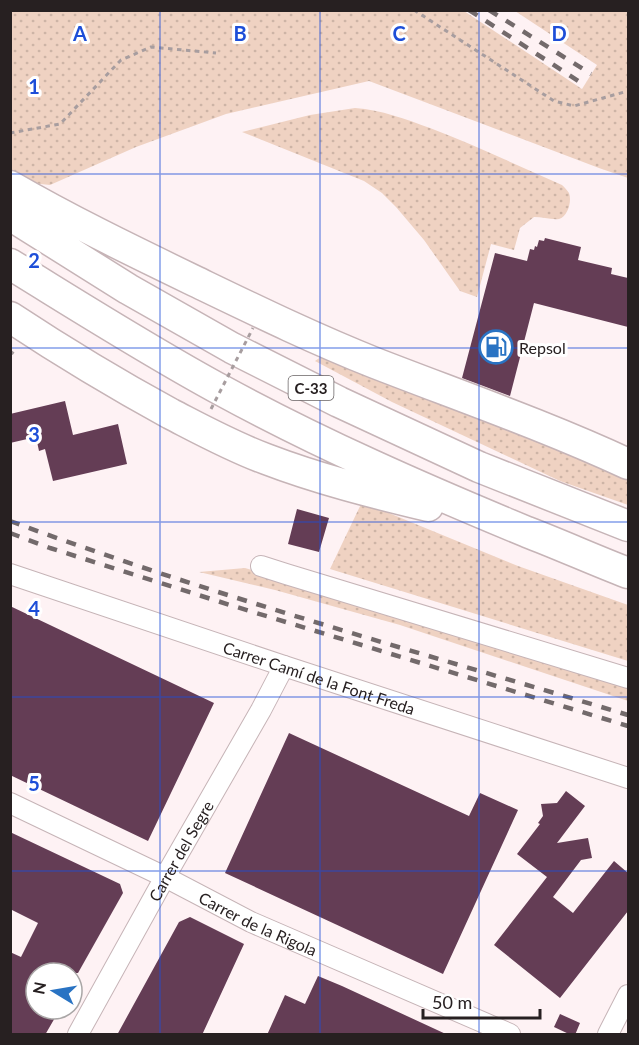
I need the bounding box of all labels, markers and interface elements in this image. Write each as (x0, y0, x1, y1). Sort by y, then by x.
text: A (72, 21, 87, 45)
text: B (233, 21, 247, 45)
text: C (392, 21, 406, 45)
text: D (551, 21, 567, 45)
text: 1 (28, 74, 40, 98)
text: 2 (28, 248, 40, 272)
fuel station icon: Repsol (478, 329, 514, 365)
place label: Repsol (519, 338, 566, 357)
road number: C-33 (288, 376, 334, 400)
text: 3 (28, 422, 40, 446)
text: 4 (28, 596, 40, 620)
street label: Carrer Camí de la Font Freda (221, 637, 417, 718)
text: 5 (28, 771, 40, 795)
street label: Carrer del Segre (144, 797, 217, 904)
street label: Carrer de la Rigola (196, 887, 320, 959)
north arrow (24, 961, 84, 1021)
text: N (28, 980, 49, 996)
scale bar (423, 982, 540, 1020)
text: 50 m (432, 991, 472, 1013)

